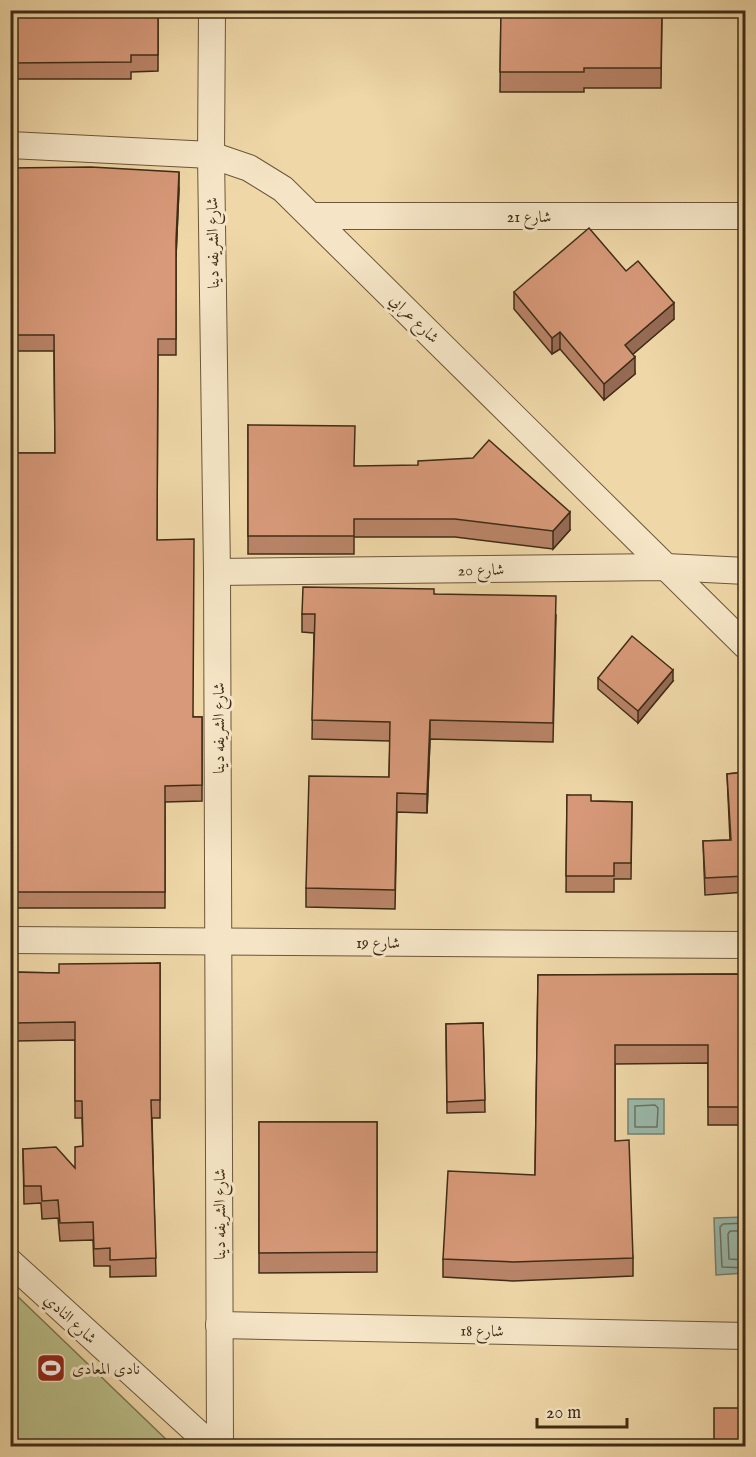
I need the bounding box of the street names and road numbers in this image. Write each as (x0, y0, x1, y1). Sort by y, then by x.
street label: شارع الشريفه دينا (203, 197, 227, 289)
street label: شارع 21 (507, 208, 551, 230)
street label: شارع عرابي (383, 291, 442, 350)
street label: شارع 20 (458, 561, 505, 583)
street label: شارع الشريفه دينا (210, 682, 232, 774)
street label: شارع 19 (356, 934, 400, 956)
street label: شارع الشريفه دينا (211, 1168, 233, 1260)
street label: شارع النادي (38, 1290, 100, 1350)
street label: شارع 18 (460, 1322, 504, 1344)

